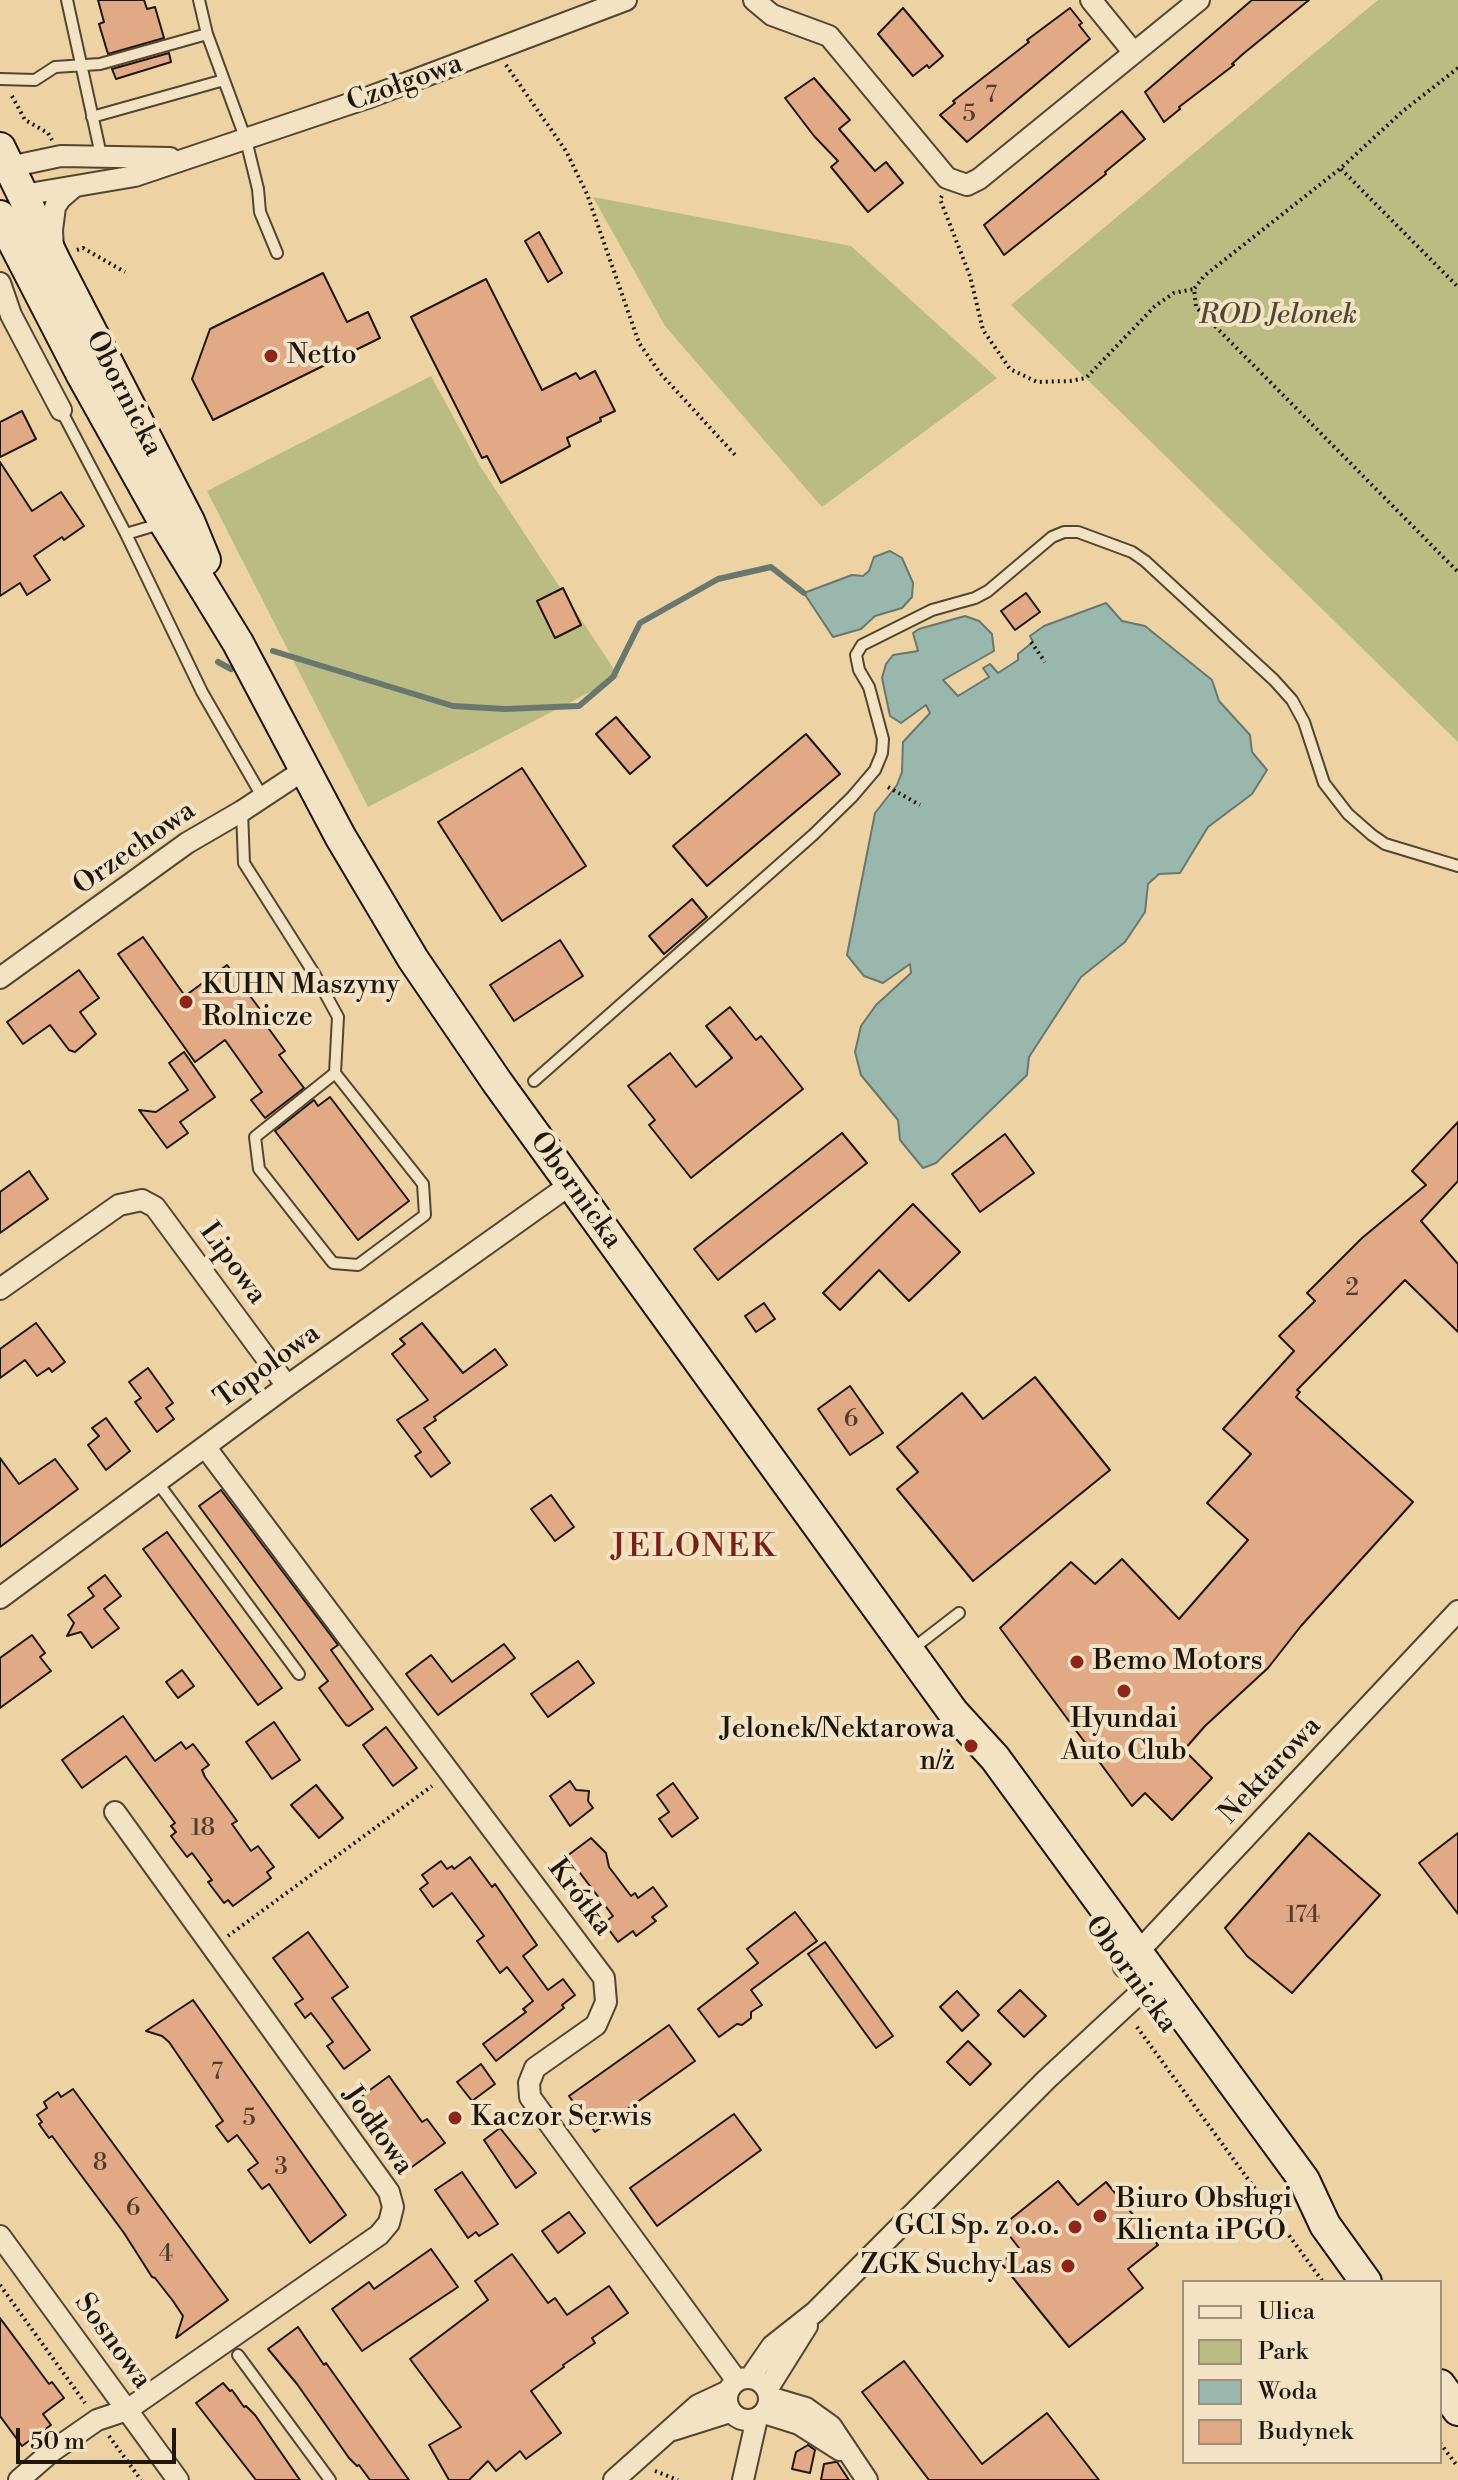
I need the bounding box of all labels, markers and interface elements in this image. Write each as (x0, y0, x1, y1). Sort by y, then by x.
street label: Czołgowa (343, 48, 467, 120)
house number: 7 (985, 82, 997, 110)
house number: 5 (962, 101, 976, 129)
park label: ROD Jelonek (1199, 299, 1357, 333)
street label: Obornicka (77, 326, 169, 462)
place label: Netto (287, 339, 357, 373)
marker: Netto (262, 347, 280, 365)
street label: Orzechowa (68, 795, 202, 903)
place label: KUHN Maszyny Rolnicze (202, 969, 400, 1035)
marker: KUHN Maszyny Rolnicze (177, 993, 195, 1011)
street label: Obornicka (521, 1126, 629, 1256)
street label: Lipowa (191, 1217, 273, 1311)
house number: 2 (1345, 1275, 1359, 1303)
street label: Topolowa (209, 1318, 327, 1416)
house number: 6 (844, 1406, 858, 1434)
district label: JELONEK (611, 1529, 777, 1567)
place label: Bemo Motors (1093, 1645, 1263, 1679)
marker: Bemo Motors (1068, 1653, 1086, 1671)
marker: Hyundai Auto Club (1115, 1682, 1133, 1700)
place label: Hyundai Auto Club (1061, 1703, 1187, 1769)
street label: Nektarowa (1213, 1710, 1329, 1832)
place label: Jelonek/Nektarowa n/ż (720, 1713, 955, 1779)
marker: Jelonek/Nektarowa n/ż (962, 1737, 980, 1755)
house number: 18 (191, 1815, 215, 1843)
street label: Krótka (539, 1853, 619, 1943)
house number: 174 (1286, 1902, 1320, 1930)
street label: Obornicka (1076, 1910, 1184, 2040)
house number: 7 (211, 2059, 223, 2087)
street label: Jodłowa (334, 2080, 420, 2182)
place label: Kaczor Serwis (471, 2101, 652, 2135)
house number: 5 (242, 2105, 256, 2133)
marker: Kaczor Serwis (446, 2109, 464, 2127)
house number: 8 (93, 2150, 107, 2178)
house number: 3 (274, 2154, 288, 2182)
place label: Biuro Obsługi Klienta iPGO (1116, 2183, 1292, 2249)
house number: 6 (126, 2195, 140, 2223)
marker: Biuro Obsługi Klienta iPGO (1091, 2207, 1109, 2225)
place label: GCI Sp. z o.o. (895, 2210, 1059, 2244)
marker: GCI Sp. z o.o. (1066, 2218, 1084, 2236)
house number: 4 (159, 2241, 173, 2269)
place label: ZGK Suchy Las (860, 2249, 1052, 2283)
marker: ZGK Suchy Las (1059, 2257, 1077, 2275)
legend (1182, 2280, 1442, 2464)
street label: Sosnowa (66, 2288, 158, 2396)
text: Ulica (1258, 2297, 1315, 2327)
text: Park (1258, 2337, 1308, 2367)
text: Woda (1258, 2377, 1317, 2407)
scale bar (20, 2412, 180, 2462)
text: Budynek (1258, 2417, 1353, 2447)
text: 50 m (30, 2427, 85, 2457)

